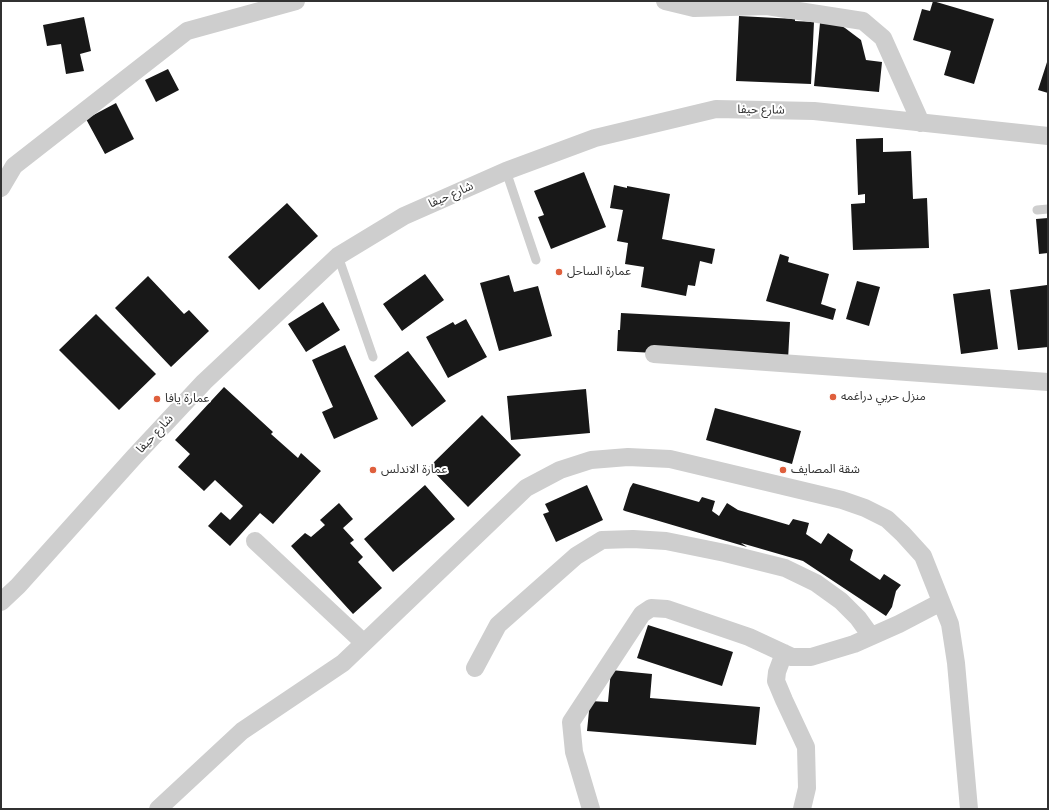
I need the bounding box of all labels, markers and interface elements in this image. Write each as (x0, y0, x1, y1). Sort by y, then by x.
street label: شارع حيفا (737, 102, 785, 118)
street label: شارع حيفا (426, 179, 476, 211)
place label: عمارة الساحل (567, 265, 631, 279)
marker: عمارة الساحل (554, 267, 564, 277)
place label: منزل حربي دراغمه (841, 390, 926, 404)
place label: عمارة يافا (165, 392, 209, 406)
marker: منزل حربي دراغمه (828, 392, 838, 402)
marker: عمارة يافا (152, 394, 162, 404)
street label: شارع حيفا (134, 412, 176, 456)
place label: عمارة الاندلس (381, 463, 447, 477)
place label: شقة المصايف (791, 463, 860, 477)
marker: عمارة الاندلس (368, 465, 378, 475)
marker: شقة المصايف (778, 465, 788, 475)

